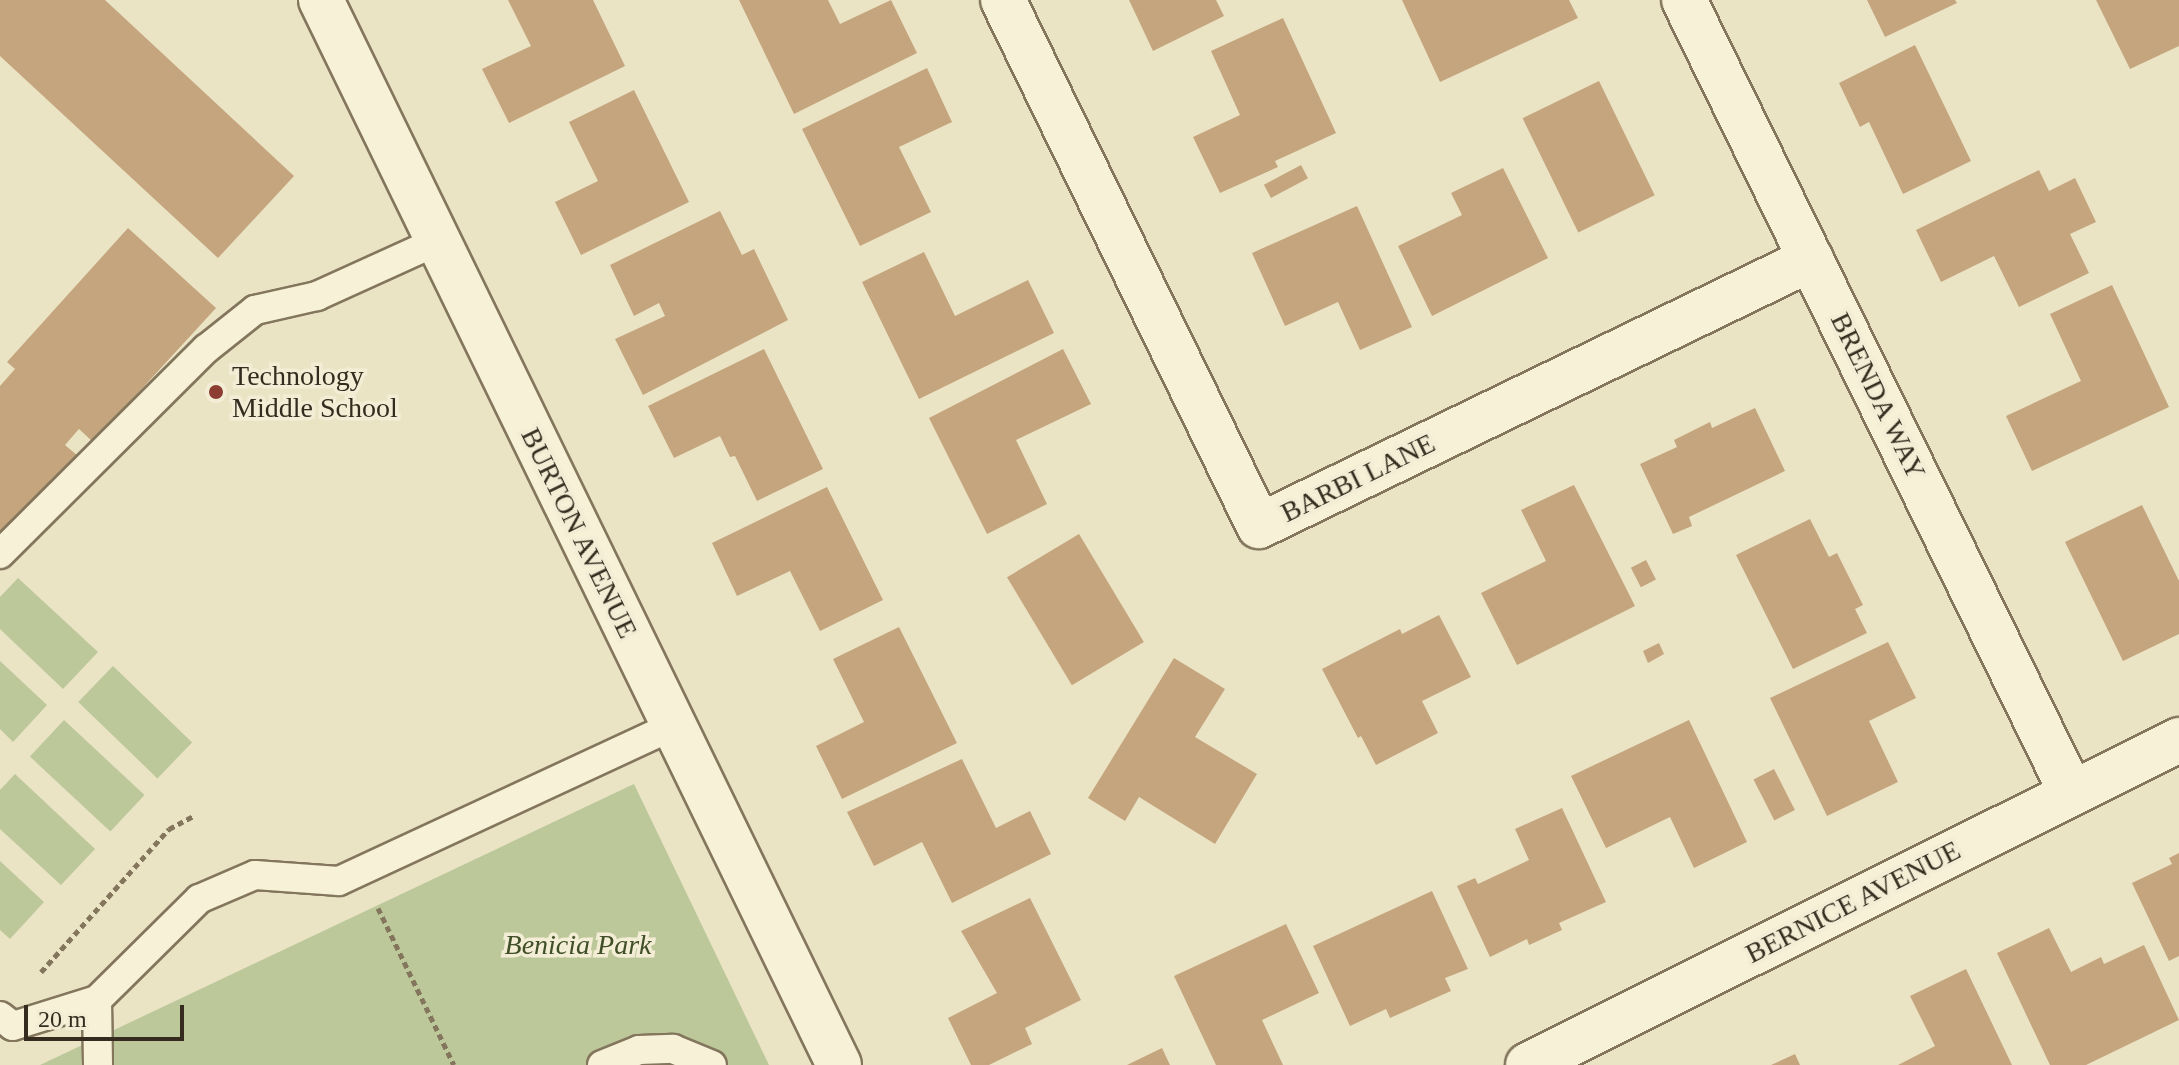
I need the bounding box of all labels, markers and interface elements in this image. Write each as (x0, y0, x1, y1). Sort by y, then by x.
street label: BRENDA WAY (1823, 306, 1933, 486)
place label: Technology Middle School (232, 359, 398, 425)
marker: Technology Middle School (207, 383, 225, 401)
street label: BURTON AVENUE (513, 422, 645, 644)
street label: BARBI LANE (1275, 426, 1441, 530)
street label: BERNICE AVENUE (1739, 833, 1967, 971)
park label: Benicia Park (505, 928, 651, 962)
scale bar (28, 989, 188, 1039)
text: 20 m (38, 1006, 87, 1032)

